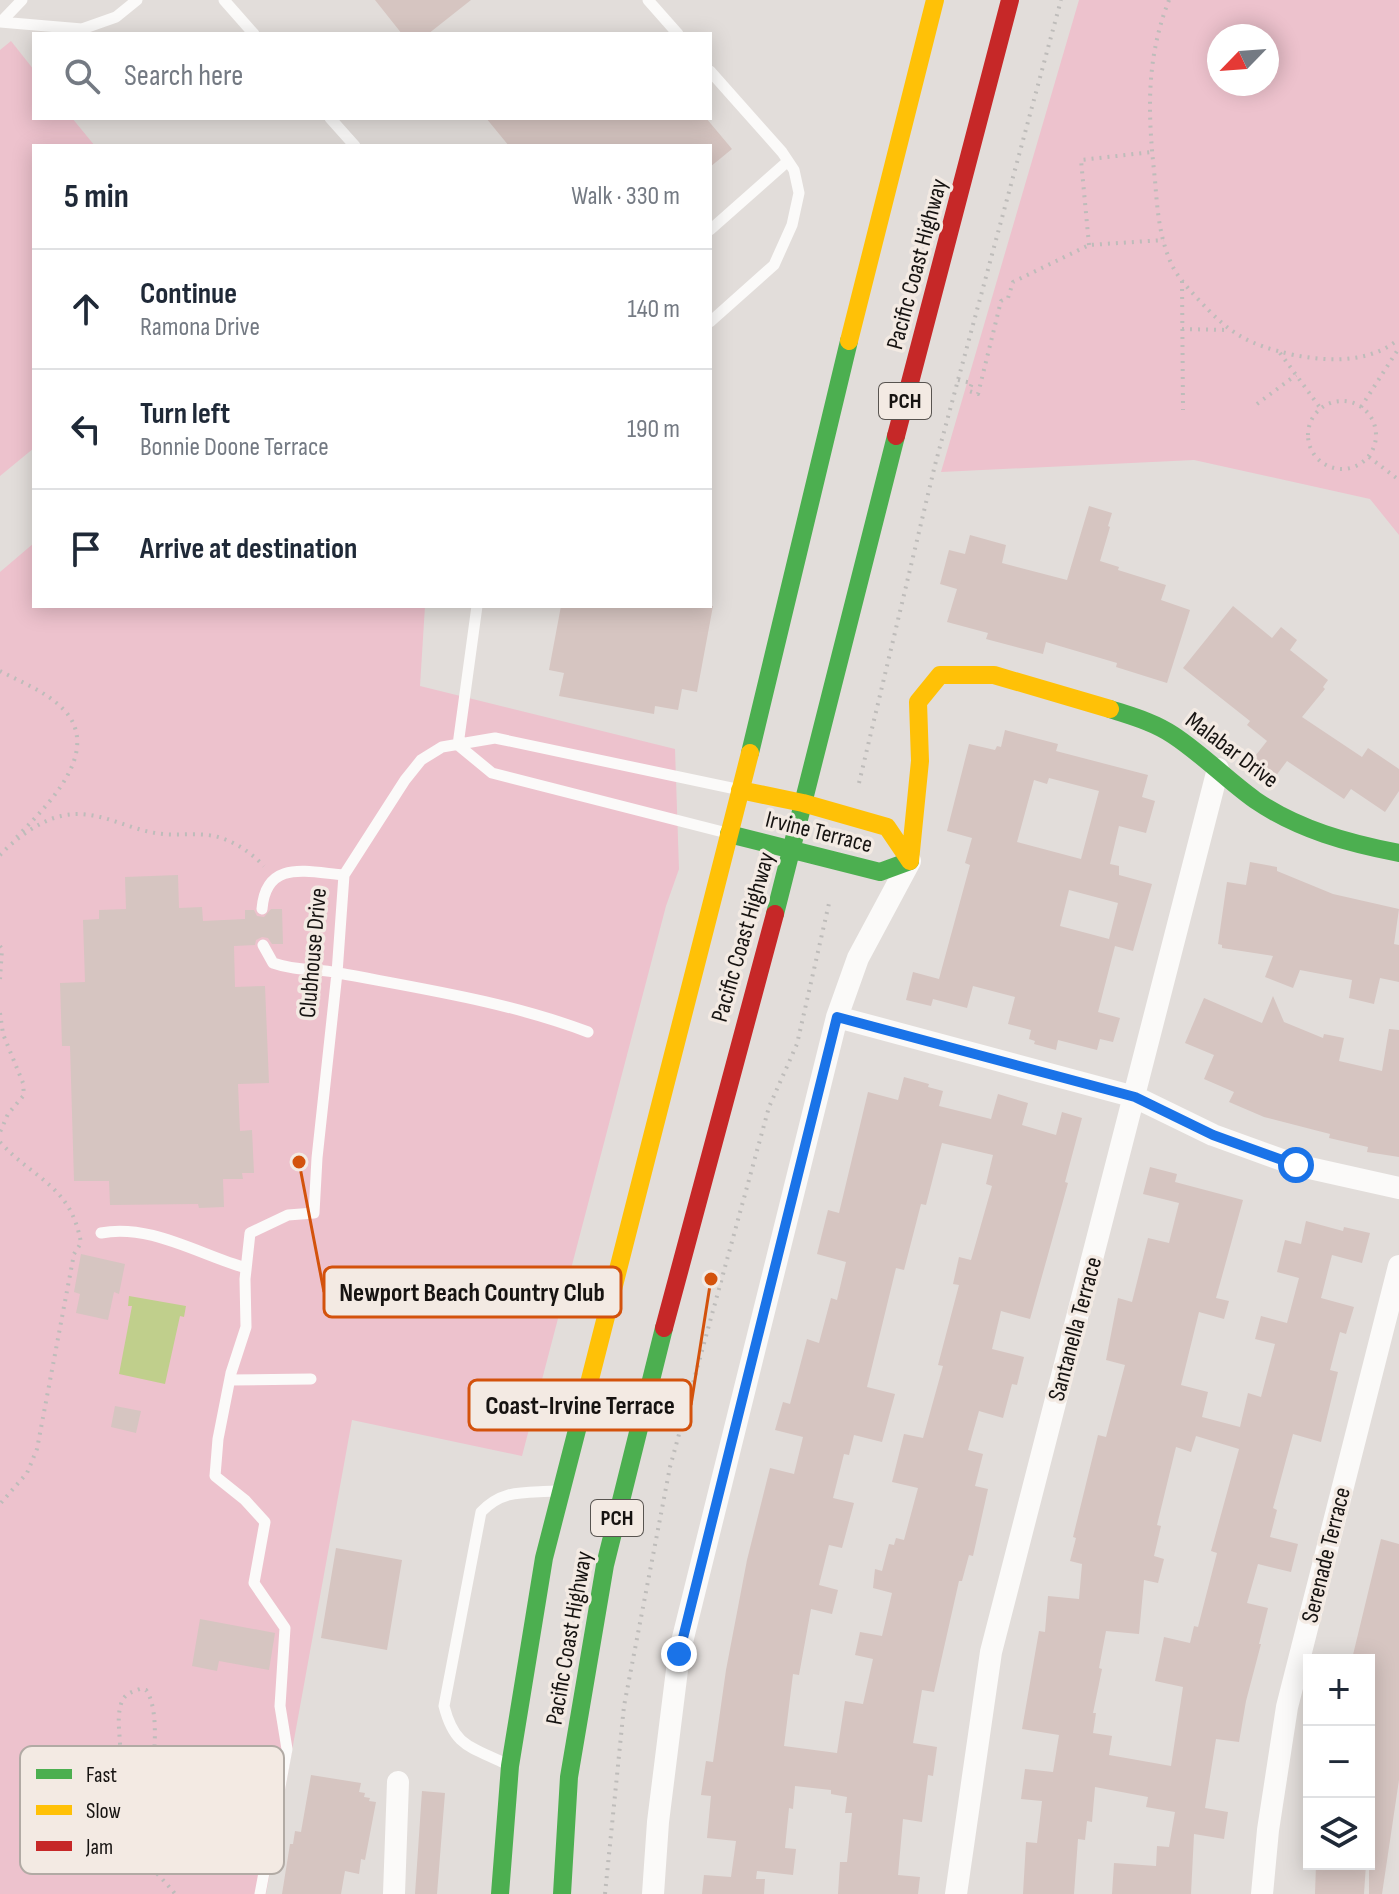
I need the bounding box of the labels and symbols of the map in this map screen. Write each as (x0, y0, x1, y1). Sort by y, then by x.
north arrow (1207, 24, 1279, 96)
street label: Pacific Coast Highway (880, 176, 954, 352)
road number: PCH (879, 383, 931, 419)
street label: Malabar Drive (1180, 706, 1284, 794)
street label: Irvine Terrace (763, 805, 875, 859)
street label: Pacific Coast Highway (705, 849, 781, 1025)
street label: Clubhouse Drive (293, 887, 333, 1019)
route start (1278, 1147, 1314, 1183)
street label: Santanella Terrace (1042, 1254, 1108, 1404)
callout: Newport Beach Country Club (324, 1267, 621, 1317)
text: Newport Beach Country Club (339, 1278, 605, 1309)
callout: Coast-Irvine Terrace (469, 1380, 691, 1430)
text: Coast-Irvine Terrace (485, 1391, 675, 1422)
street label: Serenade Terrace (1295, 1484, 1357, 1626)
road number: PCH (591, 1500, 643, 1536)
street label: Pacific Coast Highway (539, 1549, 599, 1727)
route end (661, 1636, 697, 1672)
legend (20, 1746, 284, 1874)
text: Fast (86, 1762, 117, 1789)
text: Slow (86, 1798, 121, 1825)
text: Jam (85, 1834, 113, 1861)

